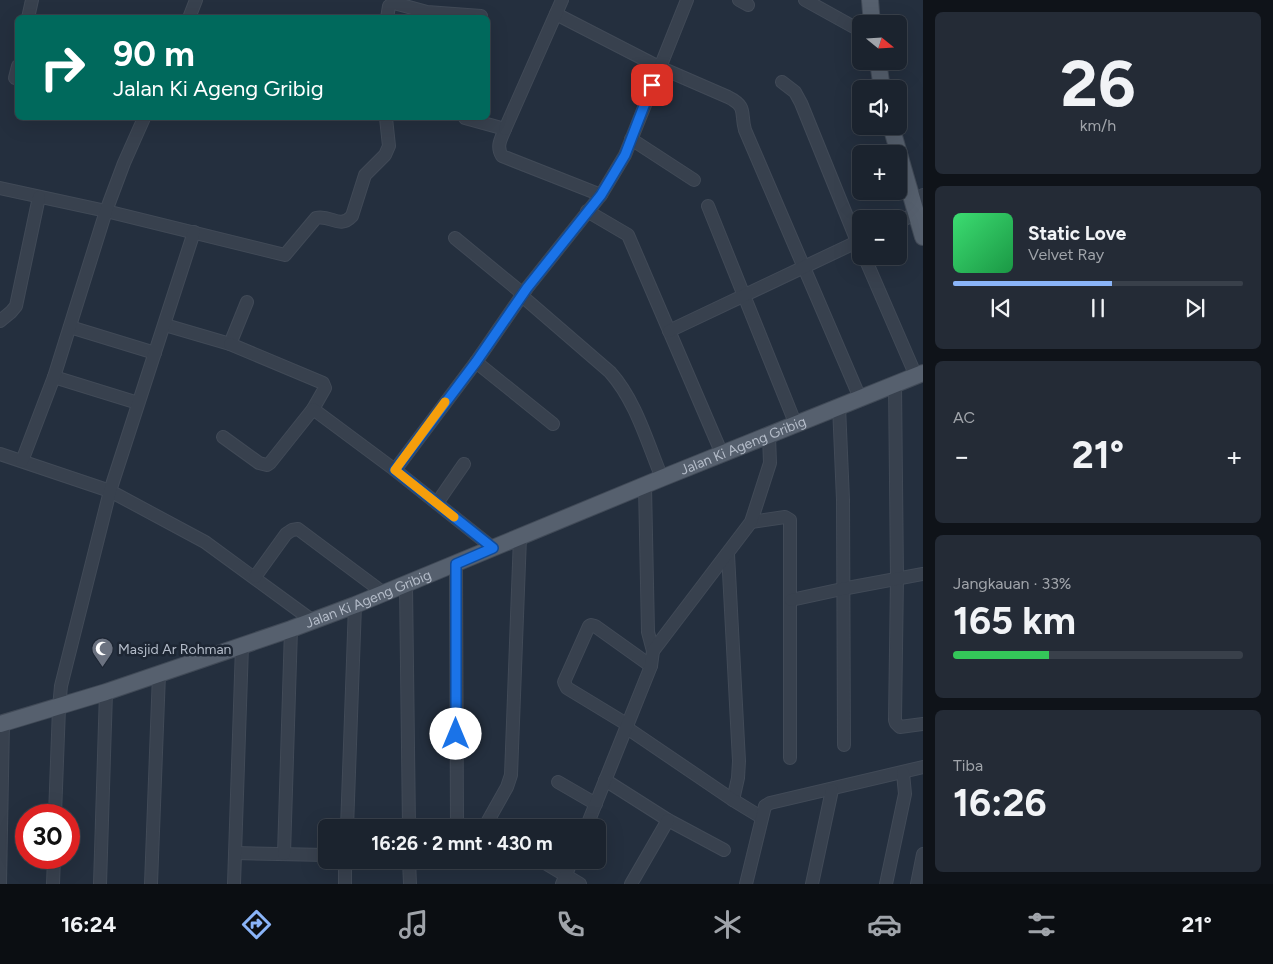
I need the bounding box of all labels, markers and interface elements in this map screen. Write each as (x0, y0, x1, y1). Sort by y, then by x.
north arrow (852, 15, 908, 70)
map controls (852, 15, 907, 265)
text: 90 m (113, 33, 195, 75)
icon: right (30, 35, 95, 100)
text: 26 (1060, 44, 1136, 122)
pin (631, 64, 673, 106)
icon: arrive (638, 71, 666, 99)
text: Jalan Ki Ageng Gribig (113, 75, 324, 102)
button: sound (852, 80, 907, 135)
text: km/h (1080, 116, 1116, 135)
button: + (852, 145, 907, 200)
button: − (852, 210, 907, 265)
text: Static Love (1028, 222, 1126, 245)
text: Velvet Ray (1028, 245, 1104, 264)
icon: previous (987, 294, 1015, 322)
icon: pause (1084, 294, 1112, 322)
icon: next (1181, 294, 1209, 322)
text: AC (953, 408, 975, 427)
street label: Jalan Ki Ageng Gribig (678, 413, 809, 479)
text: 21° (1072, 432, 1124, 478)
text: − (953, 439, 970, 473)
text: + (1226, 439, 1243, 473)
street label: Jalan Ki Ageng Gribig (303, 566, 434, 632)
text: Jangkauan · 33% (953, 574, 1071, 593)
text: 165 km (953, 598, 1076, 644)
mosque icon: Masjid Ar Rohman (90, 637, 114, 668)
place label: Masjid Ar Rohman (118, 641, 232, 658)
position arrow (429, 707, 481, 759)
text: Tiba (953, 756, 983, 775)
text: 16:26 (953, 780, 1047, 826)
speed limit sign: 30 (15, 804, 80, 869)
text: 16:26 · 2 mnt · 430 m (371, 832, 553, 855)
icon: directions (239, 907, 274, 942)
icon: music (396, 907, 431, 942)
icon: phone (553, 907, 588, 942)
icon: climate (710, 907, 745, 942)
icon: car (867, 907, 902, 942)
icon: filters (1024, 907, 1059, 942)
text: 16:24 (61, 911, 116, 938)
text: 21° (1182, 911, 1212, 938)

